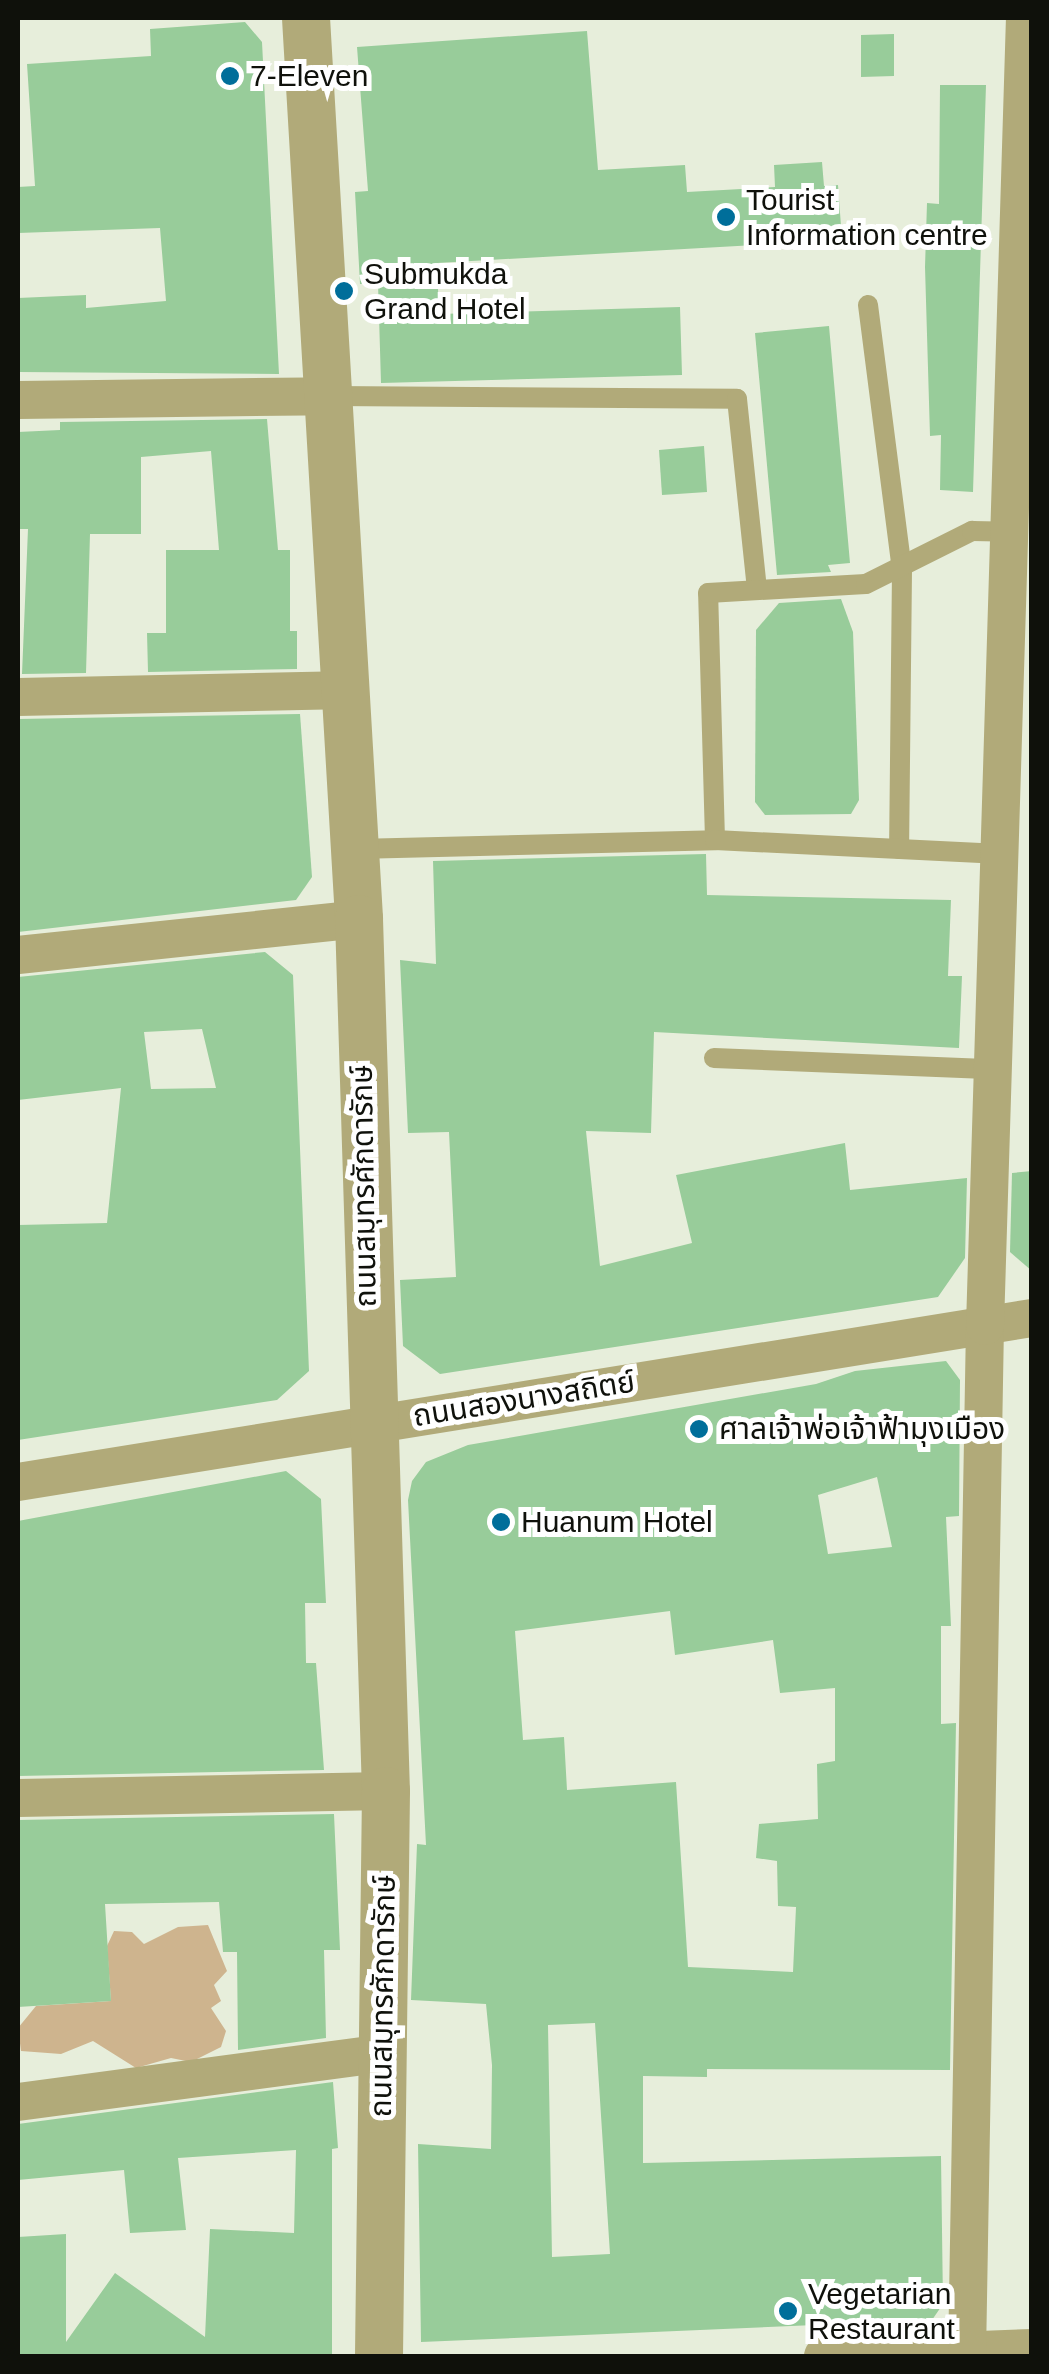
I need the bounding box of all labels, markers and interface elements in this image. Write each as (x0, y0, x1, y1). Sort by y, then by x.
place label: 7-Eleven (250, 58, 368, 94)
marker: 7-Eleven (219, 65, 241, 87)
place label: Tourist Information centre (746, 182, 988, 252)
marker: Tourist Information centre (715, 206, 737, 228)
place label: Submukda Grand Hotel (364, 256, 526, 326)
marker: Submukda Grand Hotel (333, 280, 355, 302)
street label: ถนนสมุทรศักดารักษ์ (344, 1064, 384, 1308)
street label: ถนนสองนางสถิตย์ (410, 1364, 638, 1434)
place label: ศาลเจ้าพ่อเจ้าฟ้ามุงเมือง (719, 1411, 1005, 1447)
marker: ศาลเจ้าพ่อเจ้าฟ้ามุงเมือง (688, 1418, 710, 1440)
place label: Huanum Hotel (521, 1504, 713, 1540)
marker: Huanum Hotel (490, 1511, 512, 1533)
street label: ถนนสมุทรศักดารักษ์ (363, 1874, 403, 2118)
place label: Vegetarian Restaurant (808, 2276, 955, 2346)
marker: Vegetarian Restaurant (777, 2300, 799, 2322)

